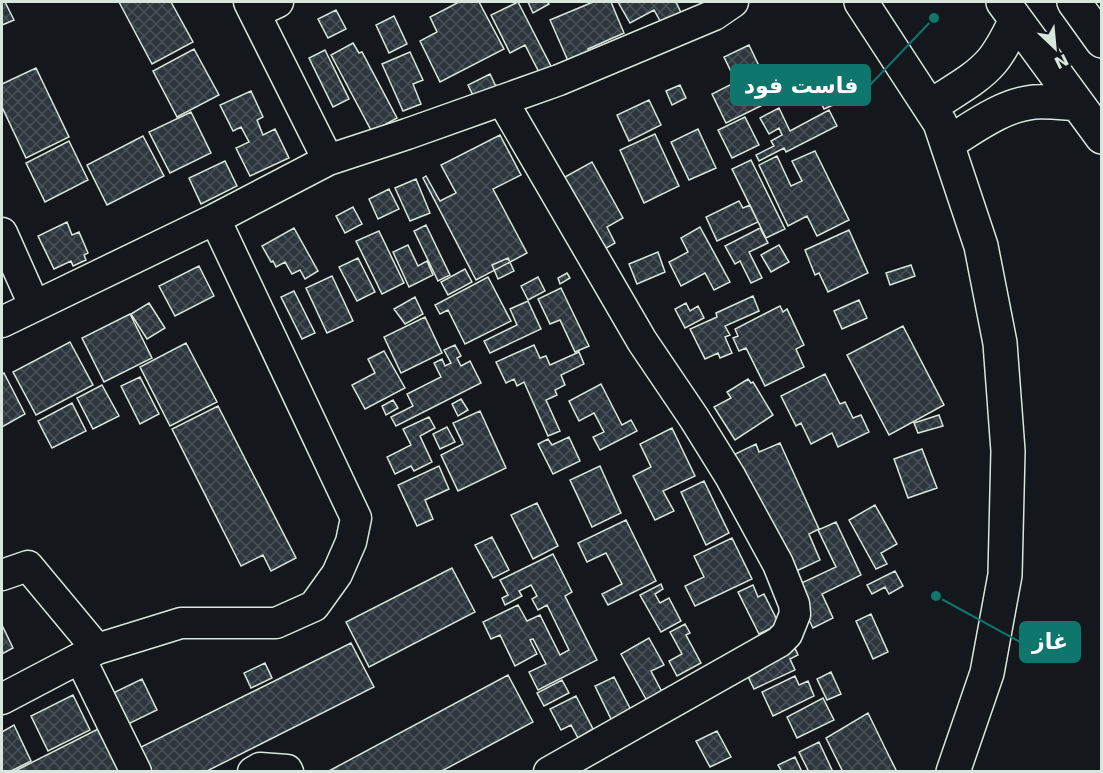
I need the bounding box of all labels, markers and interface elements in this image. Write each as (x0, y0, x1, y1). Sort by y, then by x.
north arrow (1025, 18, 1085, 78)
text: N (1051, 50, 1072, 73)
callout: فاست فود (731, 65, 870, 105)
text: فاست فود (744, 73, 858, 99)
callout: غاز (1020, 622, 1080, 662)
text: غاز (1031, 629, 1068, 654)

